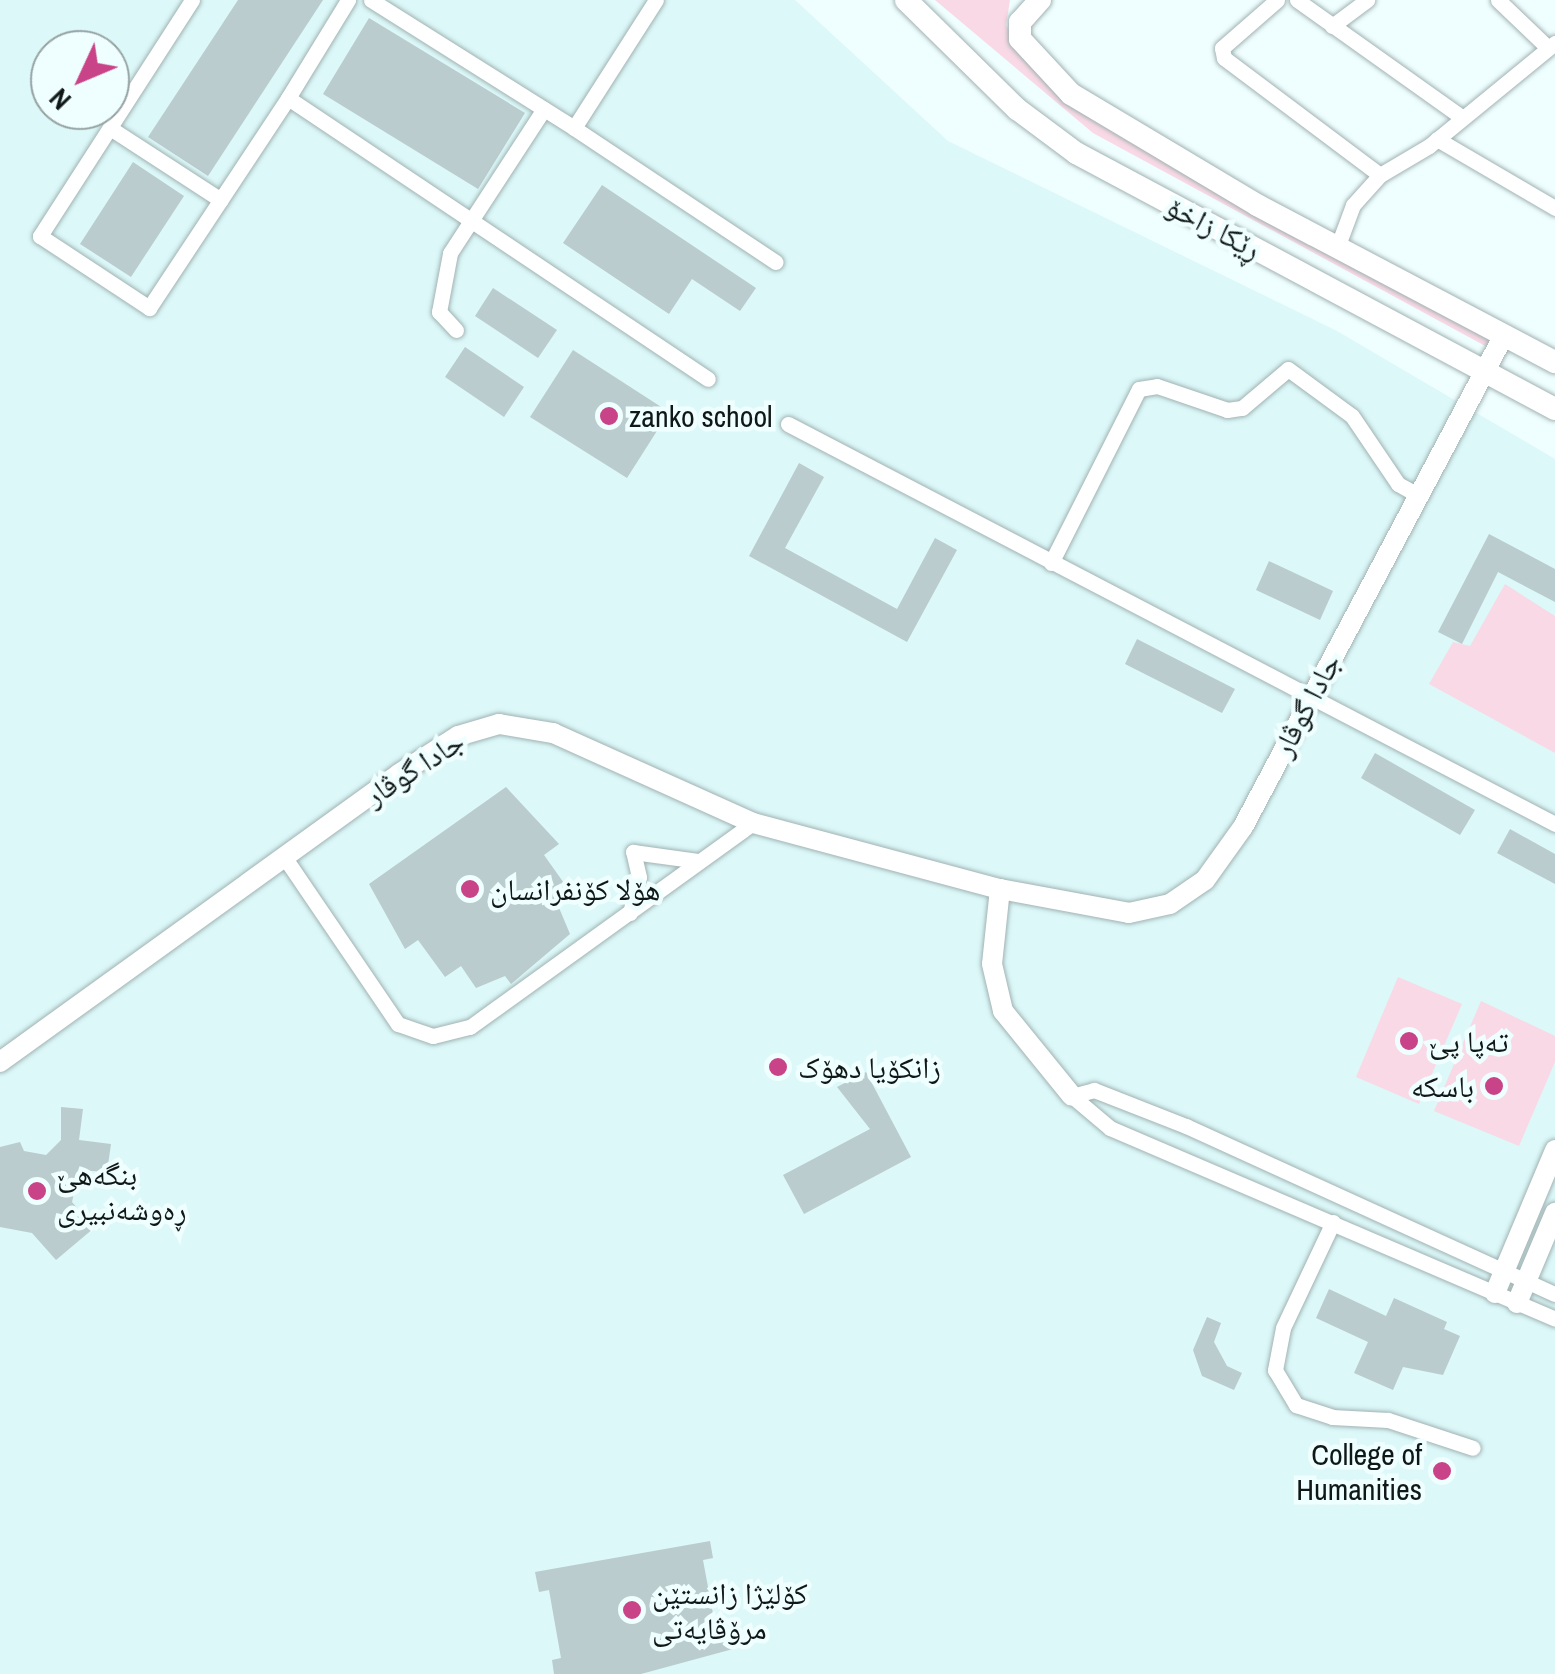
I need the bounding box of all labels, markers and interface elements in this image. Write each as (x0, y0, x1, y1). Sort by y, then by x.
north arrow (30, 30, 130, 130)
text: N (40, 80, 79, 119)
street label: ڕێکا زاخۆ (1161, 187, 1267, 267)
place label: zanko school (629, 398, 773, 434)
marker: zanko school (598, 405, 620, 427)
street label: جادا گوڤار (1264, 647, 1348, 763)
street label: جادا گوڤار (358, 723, 470, 813)
place label: هۆلا كۆنفرانسان (490, 871, 661, 907)
marker: هۆلا كۆنفرانسان (459, 878, 481, 900)
place label: تەپا پێ (1429, 1023, 1508, 1059)
marker: تەپا پێ (1398, 1030, 1420, 1052)
place label: زانکۆیا دهۆک (798, 1049, 941, 1085)
marker: زانکۆیا دهۆک (767, 1056, 789, 1078)
place label: باسکە (1411, 1068, 1474, 1104)
marker: باسکە (1483, 1075, 1505, 1097)
place label: بنگه‌هێ ڕه‌وشه‌نبیرى (57, 1156, 187, 1226)
marker: بنگه‌هێ ڕه‌وشه‌نبیرى (26, 1180, 48, 1202)
place label: College of Humanities (1296, 1436, 1422, 1506)
marker: College of Humanities (1431, 1460, 1453, 1482)
place label: كۆلێژا زانستێن مرۆڤایەتی (652, 1575, 808, 1646)
marker: كۆلێژا زانستێن مرۆڤایەتی (621, 1599, 643, 1621)

